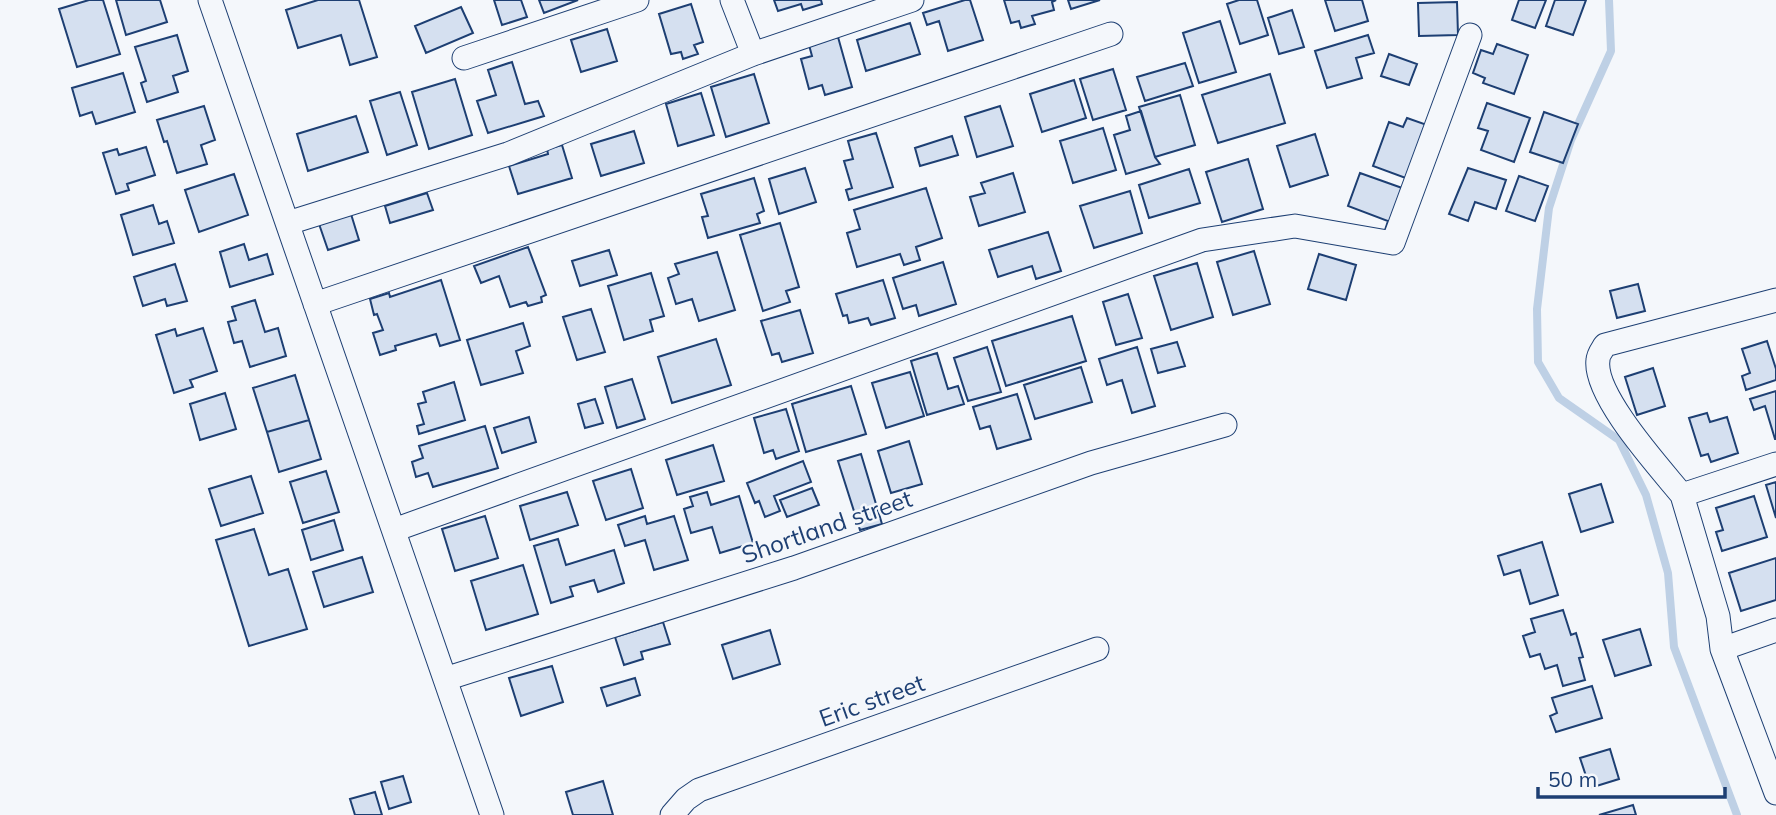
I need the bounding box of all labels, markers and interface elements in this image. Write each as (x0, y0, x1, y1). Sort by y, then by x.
street label: Shortland street (737, 483, 916, 569)
street label: Eric street (815, 667, 928, 733)
scale bar (1538, 756, 1725, 800)
text: 50 m (1548, 766, 1597, 792)

